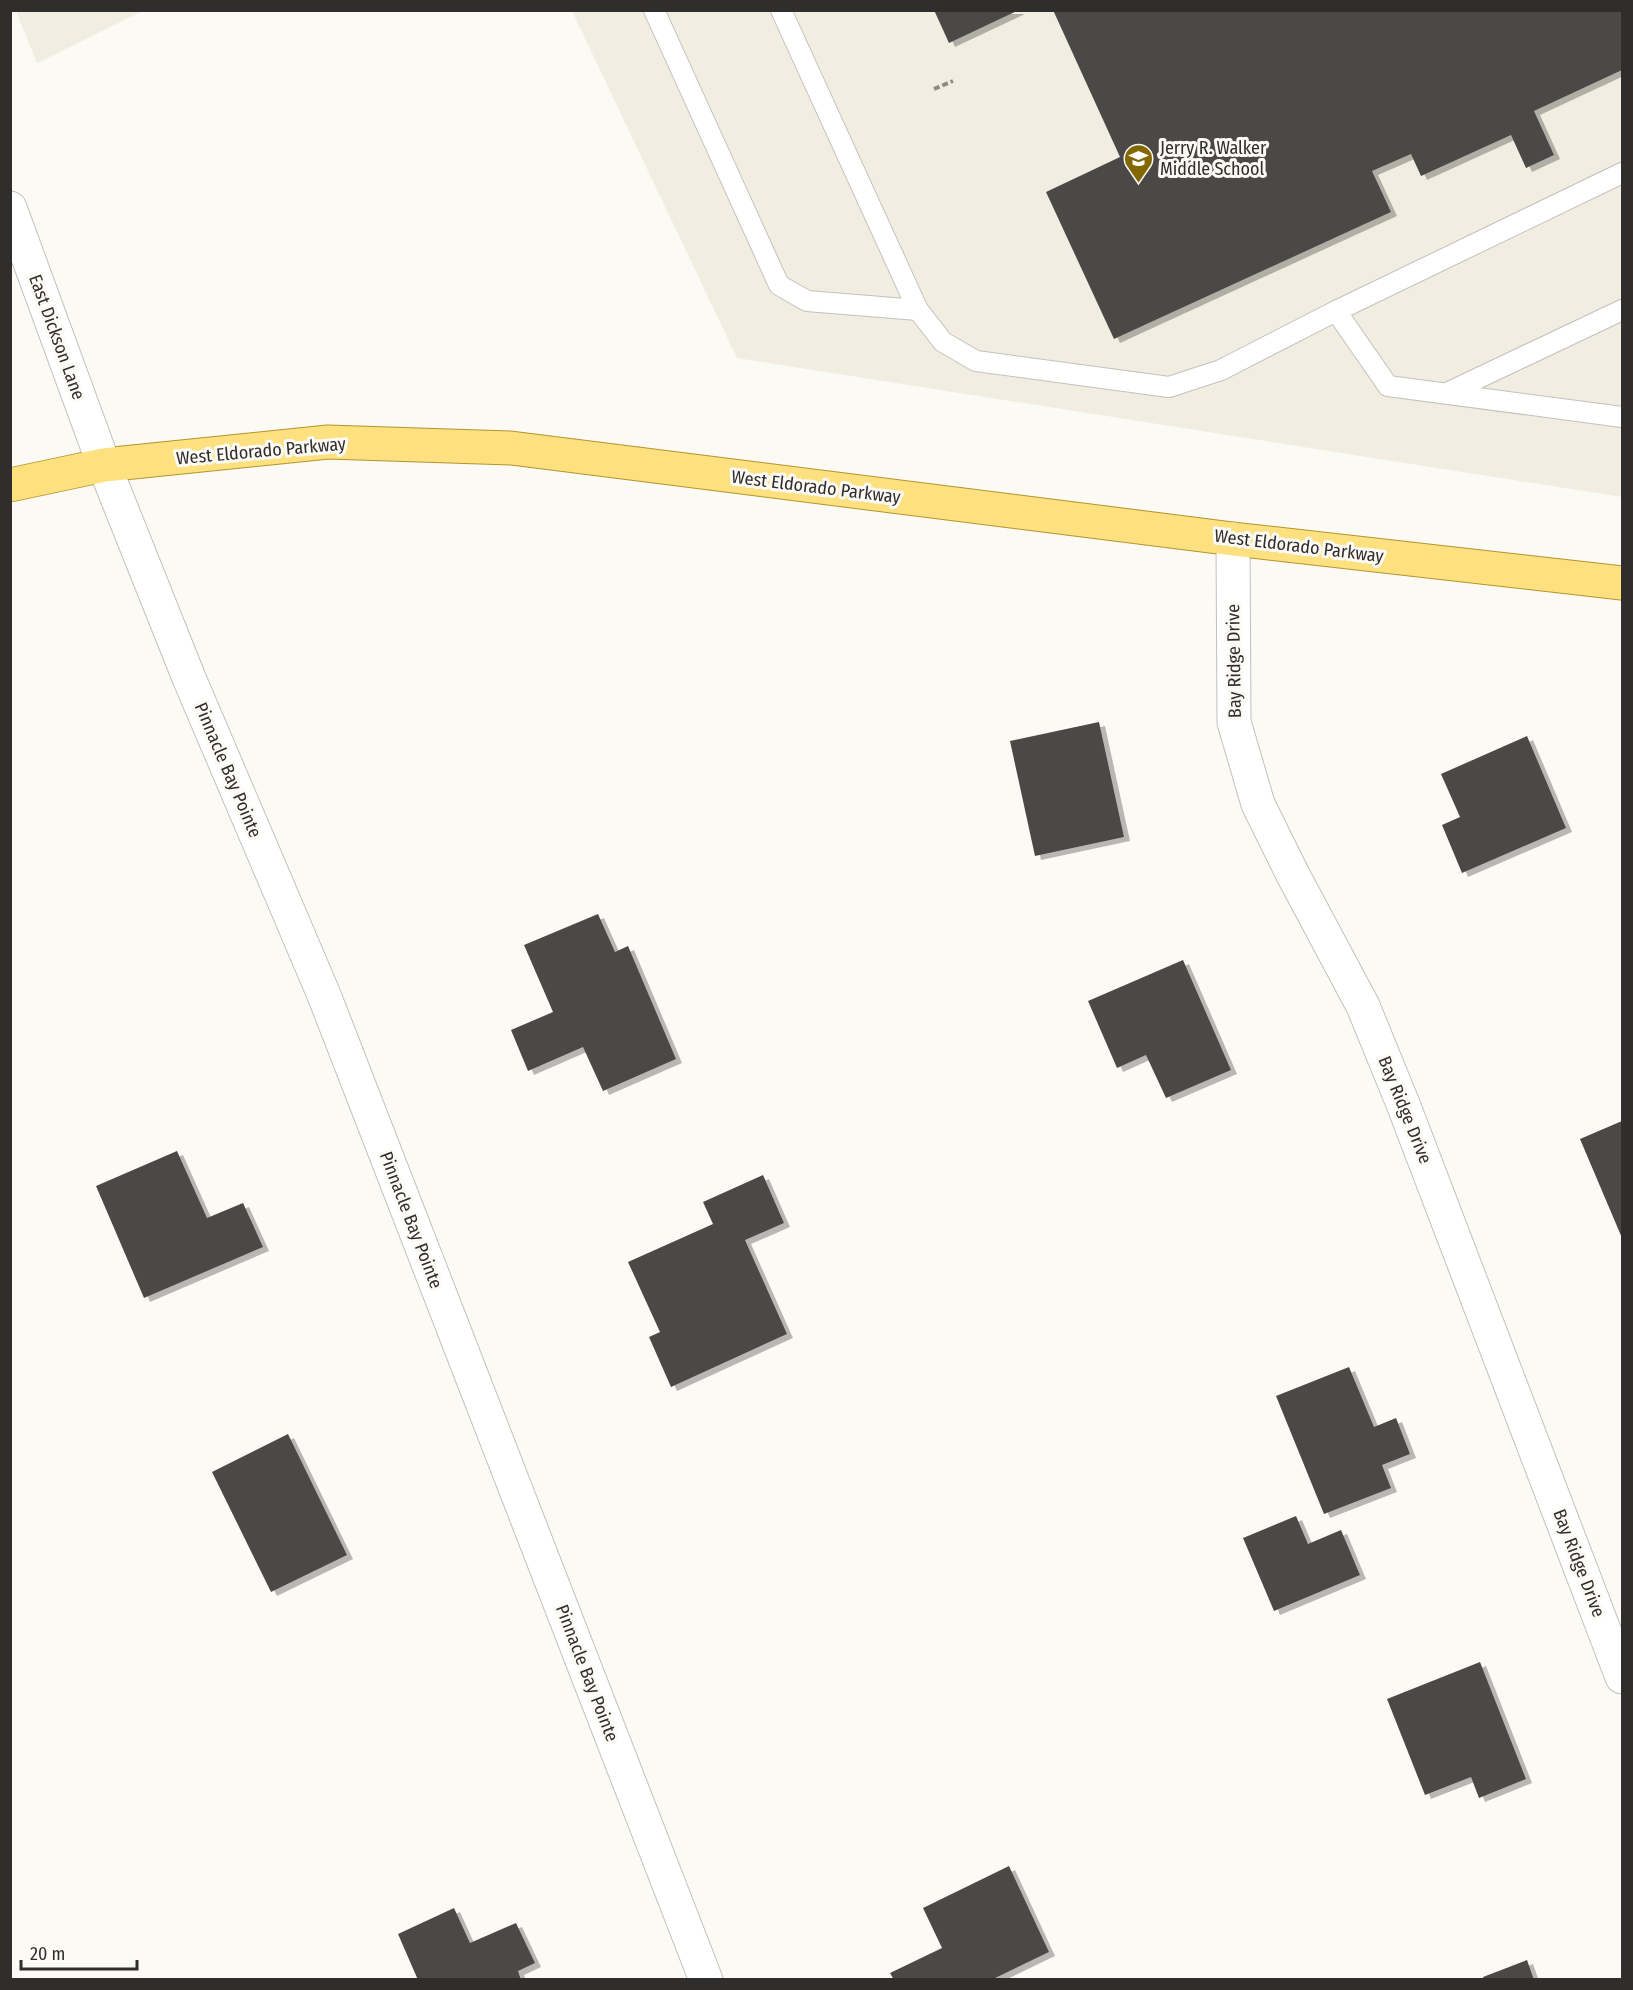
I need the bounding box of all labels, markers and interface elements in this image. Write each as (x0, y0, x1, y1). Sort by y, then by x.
place label: Jerry R. Walker Middle School (1160, 137, 1267, 180)
school or university icon: Jerry R. Walker Middle School (1123, 142, 1155, 184)
street label: East Dickson Lane (24, 271, 90, 403)
street label: West Eldorado Parkway (175, 433, 347, 469)
street label: West Eldorado Parkway (730, 466, 902, 508)
street label: West Eldorado Parkway (1213, 525, 1385, 567)
street label: Bay Ridge Drive (1222, 604, 1246, 718)
street label: Pinnacle Bay Pointe (190, 699, 266, 841)
street label: Bay Ridge Drive (1373, 1053, 1437, 1167)
street label: Pinnacle Bay Pointe (375, 1148, 447, 1292)
street label: Bay Ridge Drive (1548, 1506, 1610, 1620)
street label: Pinnacle Bay Pointe (551, 1601, 623, 1745)
scale bar (21, 1933, 136, 1971)
text: 20 m (30, 1943, 65, 1965)

